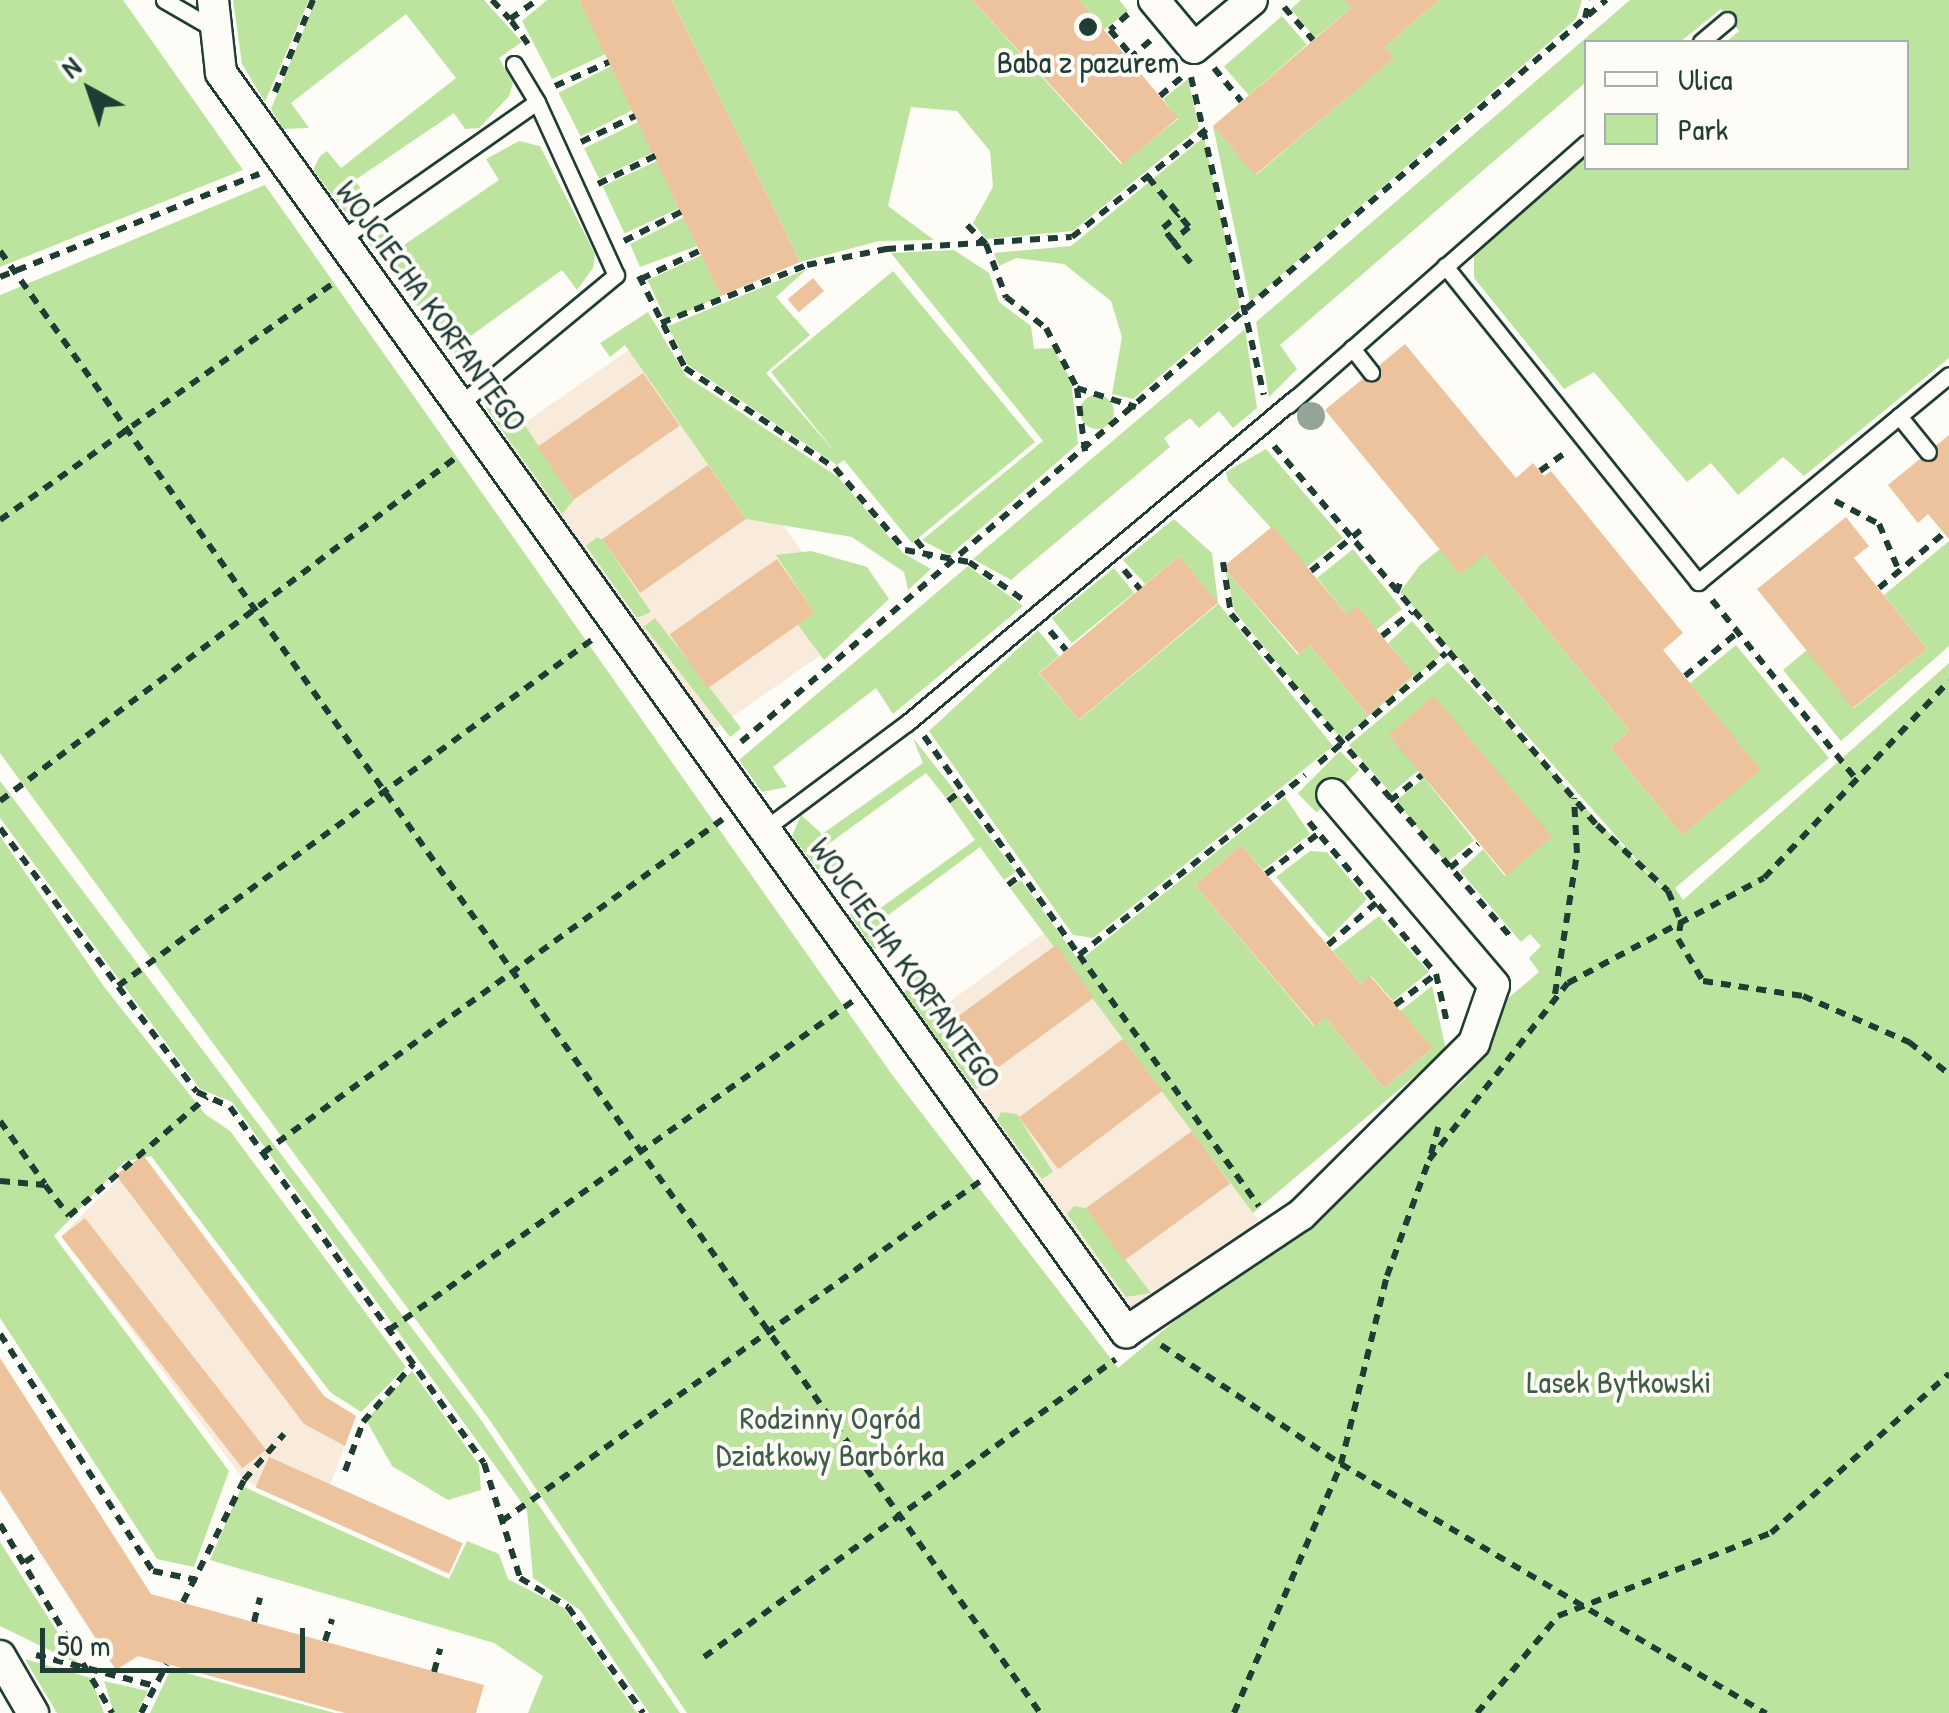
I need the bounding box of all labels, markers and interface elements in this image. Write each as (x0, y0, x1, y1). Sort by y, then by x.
marker: Baba z pazurem (1077, 16, 1099, 38)
north arrow (40, 40, 140, 140)
legend (1584, 40, 1909, 170)
place label: Baba z pazurem (997, 43, 1179, 81)
text: N (53, 48, 89, 86)
text: Ulica (1678, 59, 1733, 99)
text: Park (1678, 109, 1728, 149)
street label: WOJCIECHA KORFANTEGO (327, 173, 535, 439)
street label: WOJCIECHA KORFANTEGO (801, 830, 1009, 1096)
park label: Lasek Bytkowski (1527, 1363, 1711, 1401)
park label: Rodzinny Ogród Działkowy Barbórka (716, 1400, 944, 1475)
scale bar (45, 1608, 310, 1670)
text: 50 m (57, 1625, 110, 1665)

